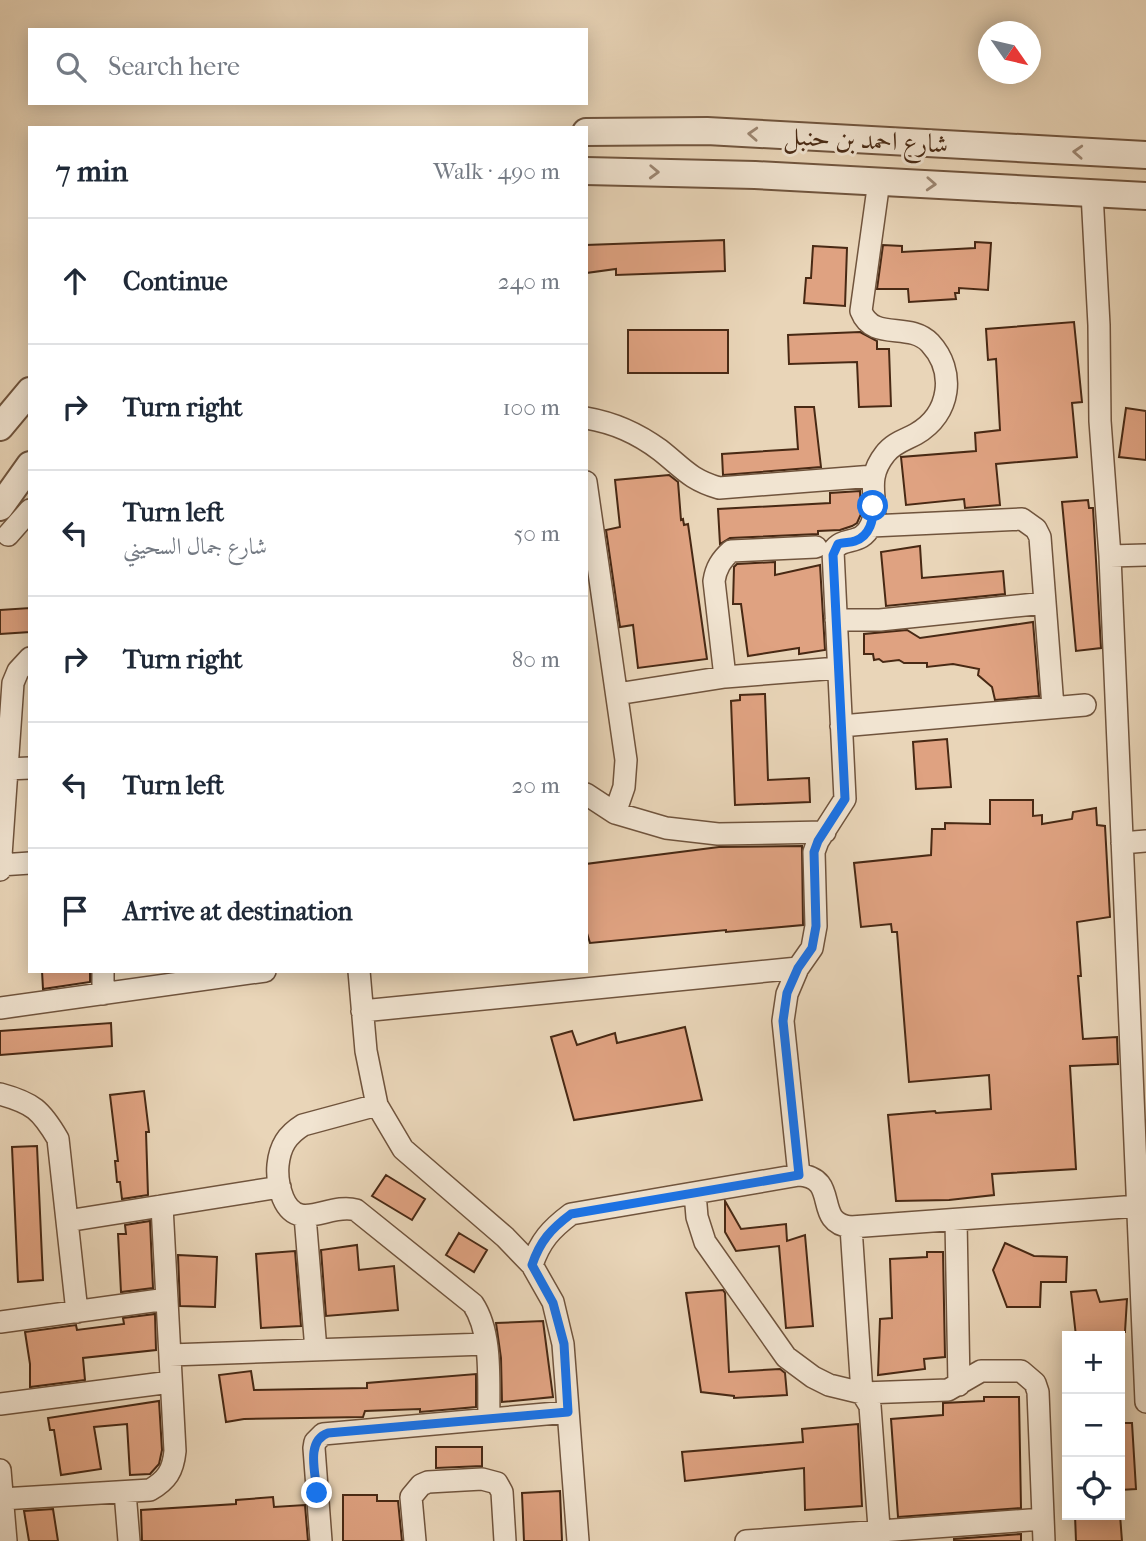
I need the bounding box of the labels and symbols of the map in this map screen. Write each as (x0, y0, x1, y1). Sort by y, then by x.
north arrow (978, 21, 1041, 84)
street label: شارع احمد بن حنبل (783, 120, 949, 166)
one-way arrow (747, 127, 758, 142)
one-way arrow (1072, 144, 1083, 159)
one-way arrow (649, 164, 660, 179)
one-way arrow (925, 176, 936, 191)
route start (857, 490, 888, 521)
route end (301, 1477, 332, 1508)

